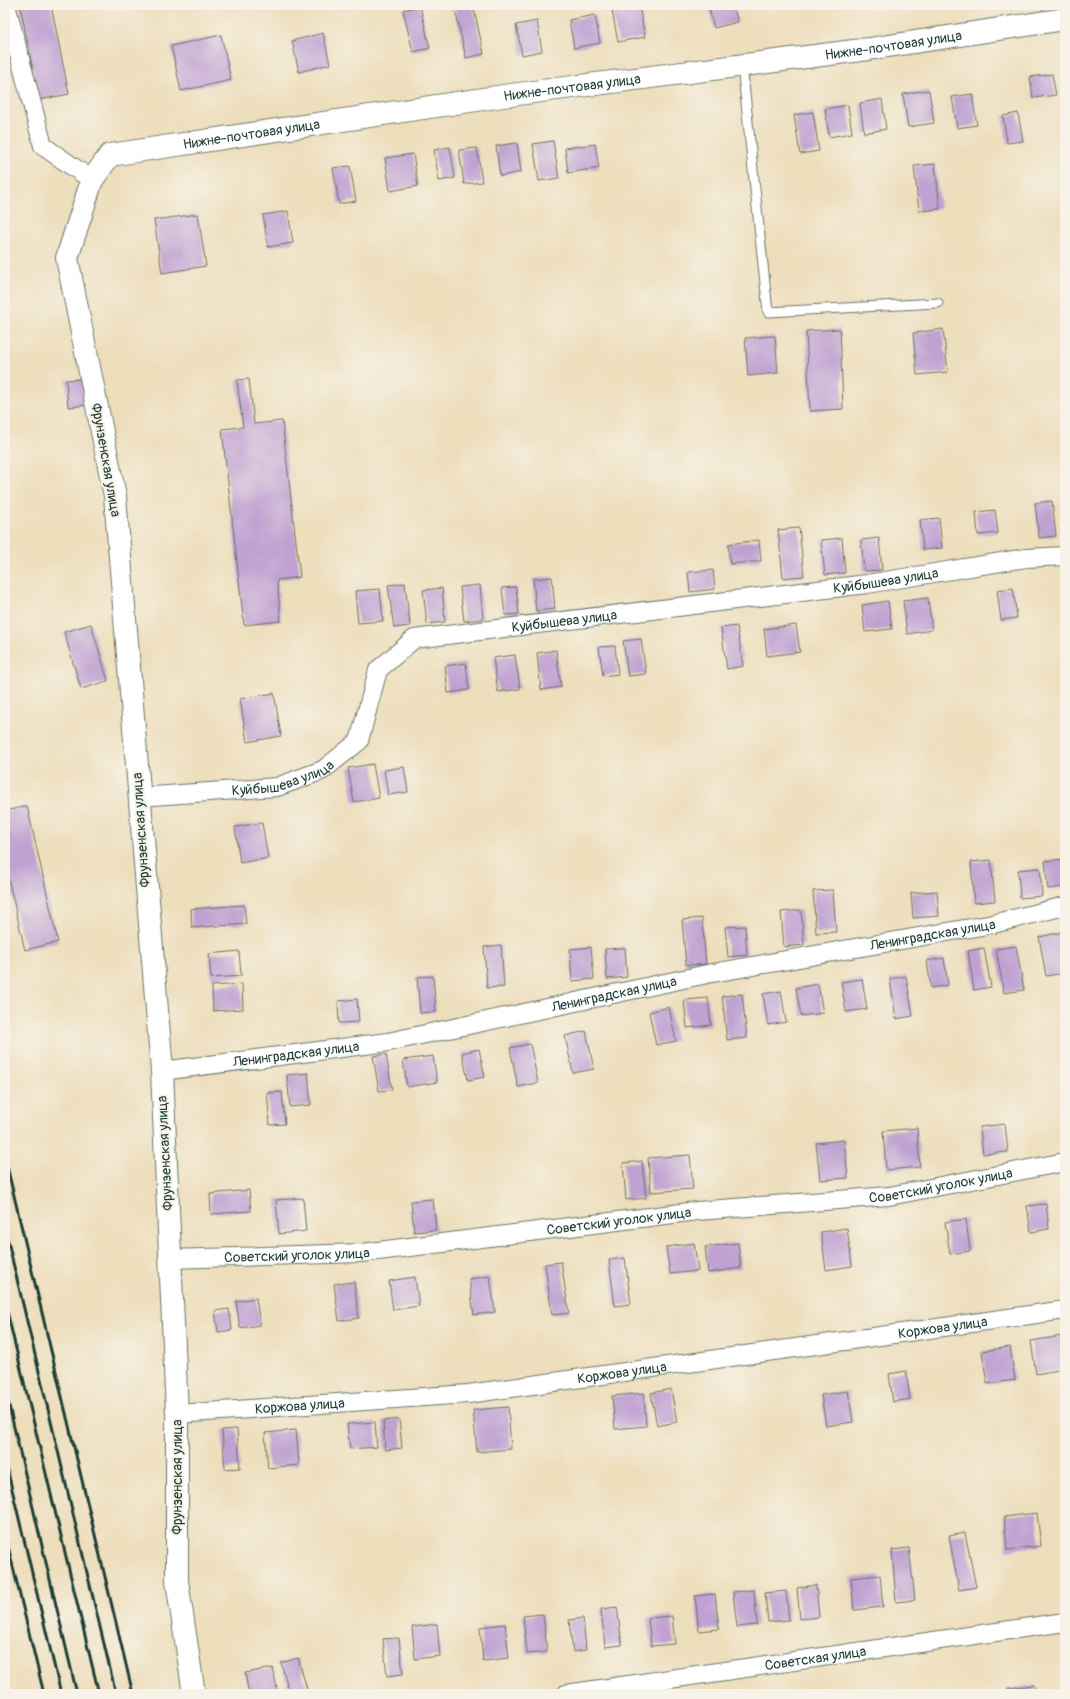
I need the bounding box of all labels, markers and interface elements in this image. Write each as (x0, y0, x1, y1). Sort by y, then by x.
street label: Нижне-почтовая улица (824, 26, 963, 63)
street label: Нижне-почтовая улица (502, 70, 642, 104)
street label: Нижне-почтовая улица (182, 115, 321, 152)
street label: Фрунзенская улица (88, 402, 124, 518)
street label: Куйбышева улица (832, 564, 939, 597)
street label: Куйбышева улица (511, 606, 618, 636)
street label: Куйбышева улица (231, 756, 337, 799)
street label: Фрунзенская улица (129, 772, 153, 888)
street label: Ленинградская улица (867, 915, 997, 954)
street label: Ленинградская улица (549, 972, 678, 1016)
street label: Ленинградская улица (231, 1037, 360, 1070)
street label: Фрунзенская улица (154, 1095, 176, 1211)
street label: Советский уголок улица (868, 1164, 1014, 1206)
street label: Советский уголок улица (546, 1203, 692, 1238)
street label: Советский уголок улица (224, 1244, 371, 1266)
street label: Коржова улица (897, 1313, 988, 1342)
street label: Коржова улица (576, 1358, 668, 1387)
street label: Коржова улица (254, 1394, 345, 1417)
street label: Фрунзенская улица (169, 1420, 186, 1534)
street label: Советская улица (764, 1642, 867, 1674)

